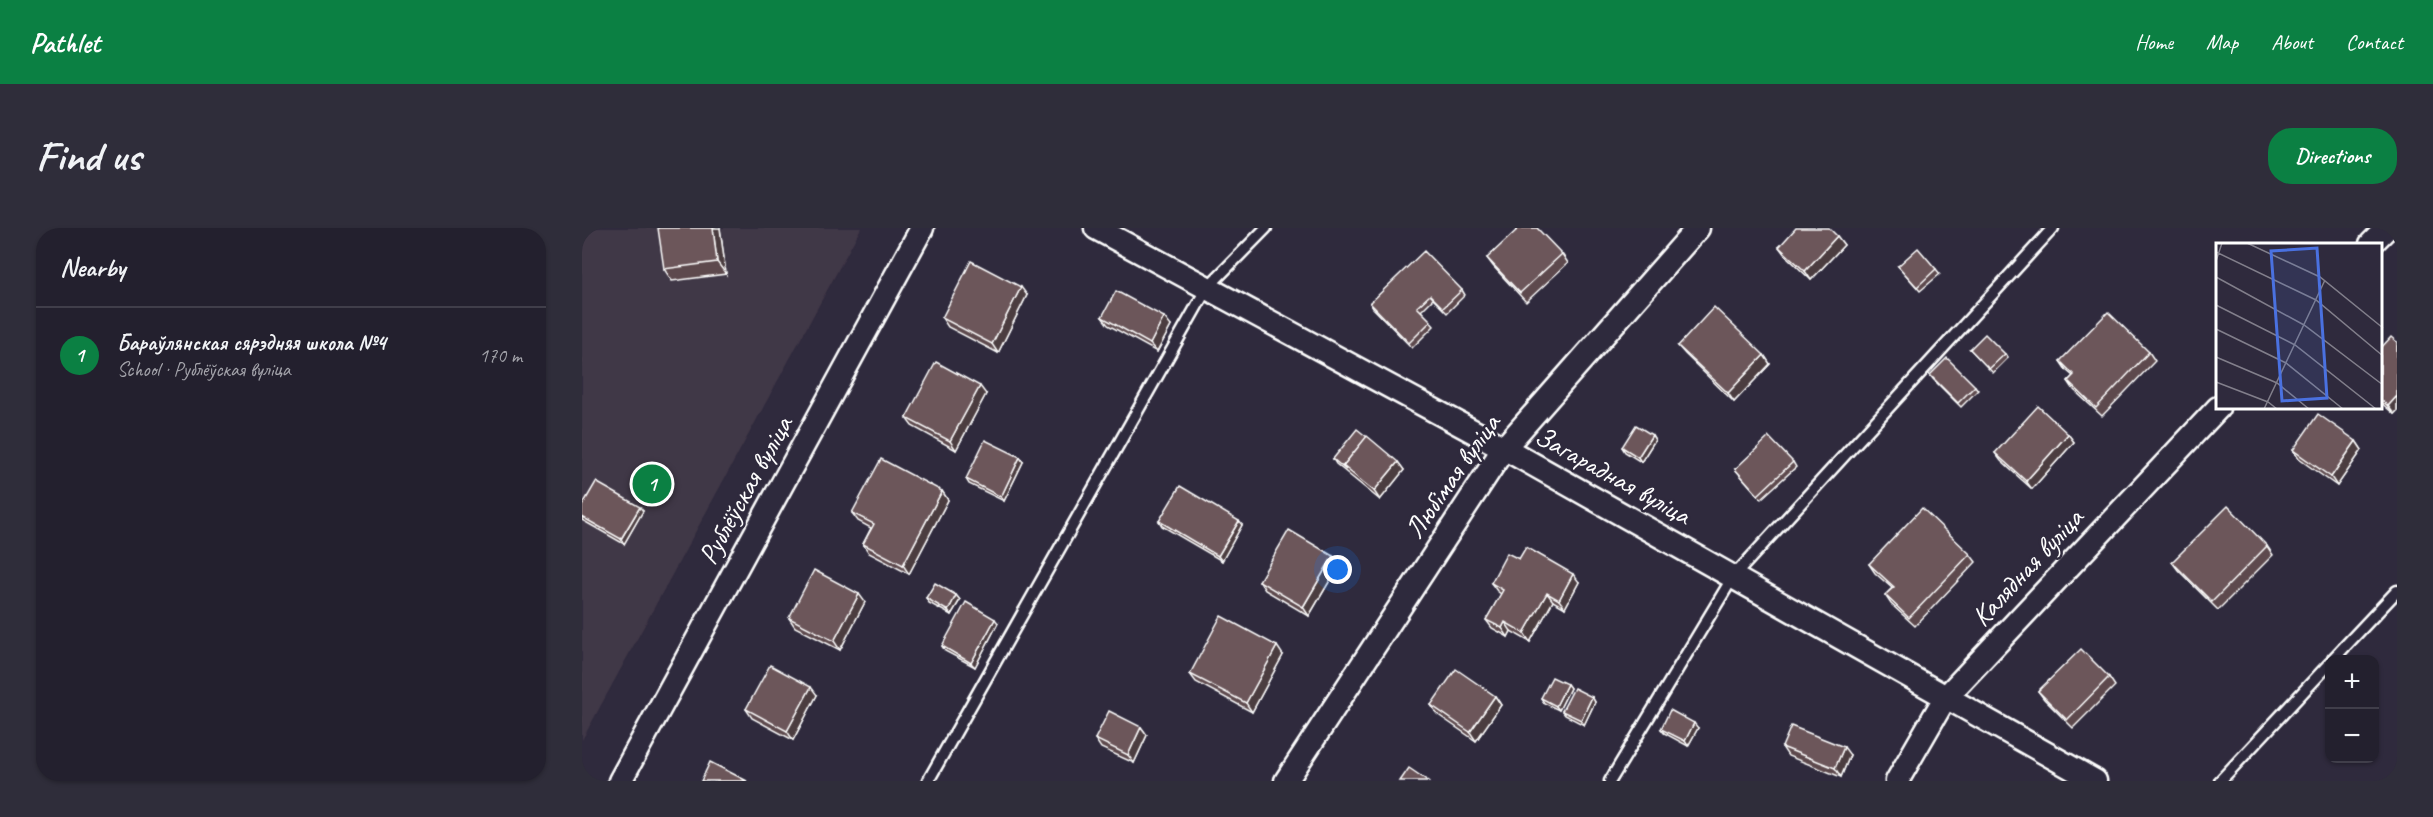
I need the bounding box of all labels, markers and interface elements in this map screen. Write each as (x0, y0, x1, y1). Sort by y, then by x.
text: Pathlet (30, 25, 100, 60)
text: Home (2135, 29, 2173, 55)
text: Map (2206, 29, 2238, 55)
text: About (2271, 29, 2313, 55)
text: Contact (2346, 29, 2403, 55)
button: Directions (2268, 128, 2397, 184)
text: Find us (36, 130, 141, 183)
inset map (2216, 243, 2382, 410)
text: Nearby (60, 251, 125, 284)
text: Бараўлянская сярэдняя школа №4 (117, 329, 386, 357)
text: 1 (75, 343, 84, 368)
text: 170 m (479, 343, 522, 368)
text: School · Рублёўская вуліца (117, 357, 290, 382)
street label: Любімая вуліца (1396, 406, 1509, 545)
street label: Рублёўская вуліца (690, 408, 801, 570)
street label: Загарадная вуліца (1529, 418, 1699, 533)
pin: 1 (632, 462, 672, 506)
street label: Калядная вуліца (1963, 499, 2092, 633)
your location (1323, 555, 1352, 584)
map controls (2325, 655, 2379, 763)
button: + (2325, 655, 2379, 709)
button: − (2325, 709, 2379, 763)

